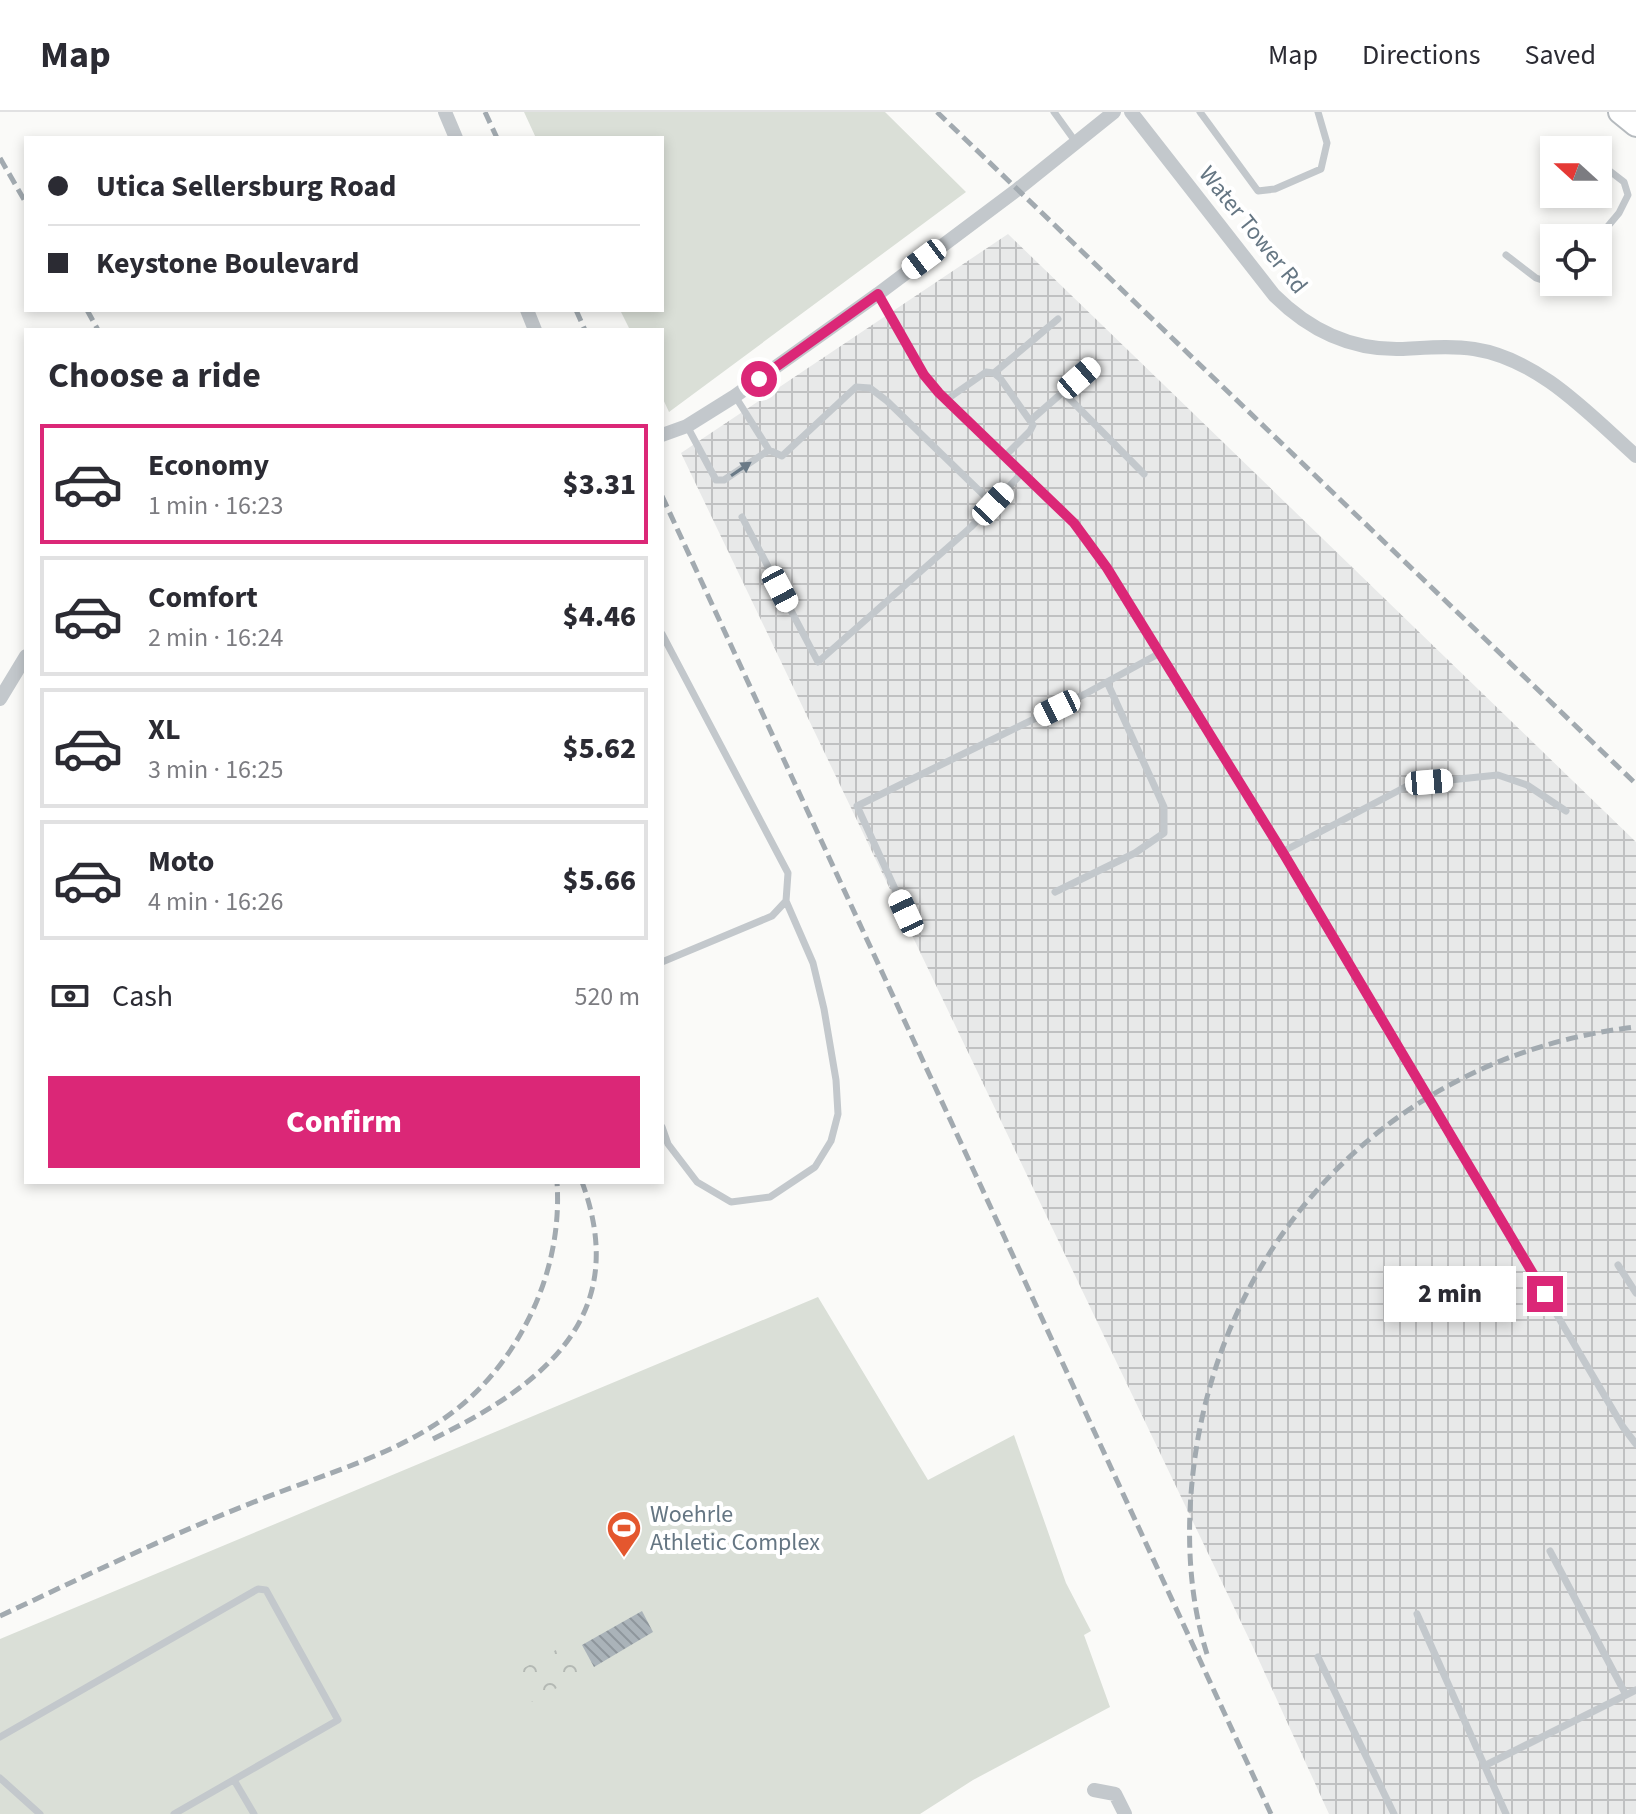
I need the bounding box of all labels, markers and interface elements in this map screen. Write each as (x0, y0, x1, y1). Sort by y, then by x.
text: Map (40, 28, 111, 82)
text: Map (1268, 35, 1318, 75)
text: Directions (1362, 35, 1481, 75)
text: Saved (1525, 35, 1596, 75)
north arrow (1540, 136, 1612, 208)
map controls (1540, 136, 1612, 296)
street label: Water Tower Rd (1190, 158, 1316, 302)
text: Utica Sellersburg Road (96, 165, 396, 208)
button: locate (1540, 224, 1612, 296)
car (898, 235, 950, 283)
text: Keystone Boulevard (96, 242, 359, 285)
text: Choose a ride (48, 350, 261, 401)
car (1053, 353, 1105, 403)
route start (741, 361, 777, 397)
text: Economy (148, 444, 269, 487)
icon: car (52, 448, 124, 520)
one-way arrow (730, 462, 751, 477)
text: $3.31 (563, 463, 636, 506)
car (968, 478, 1018, 530)
text: 1 min · 16:23 (148, 487, 283, 524)
car (758, 562, 802, 616)
text: Comfort (148, 576, 258, 619)
icon: car (52, 580, 124, 652)
text: $4.46 (563, 595, 636, 638)
text: 2 min · 16:24 (148, 619, 283, 656)
car (1030, 687, 1084, 729)
text: XL (148, 708, 181, 751)
icon: car (52, 712, 124, 784)
text: $5.62 (563, 727, 636, 770)
text: 3 min · 16:25 (148, 751, 283, 788)
car (1404, 768, 1454, 796)
text: Moto (148, 840, 214, 883)
icon: car (52, 844, 124, 916)
text: $5.66 (563, 859, 636, 902)
text: 4 min · 16:26 (148, 883, 283, 920)
car (885, 886, 927, 940)
icon: cash (48, 974, 92, 1018)
text: Cash (112, 975, 173, 1018)
text: 520 m (574, 978, 640, 1015)
button: Confirm (48, 1076, 640, 1168)
callout: 2 min (1385, 1266, 1517, 1322)
text: 2 min (1418, 1275, 1482, 1312)
route end (1527, 1276, 1563, 1312)
place label: Woehrle Athletic Complex (650, 1497, 820, 1560)
sports icon: Woehrle Athletic Complex (605, 1509, 643, 1559)

